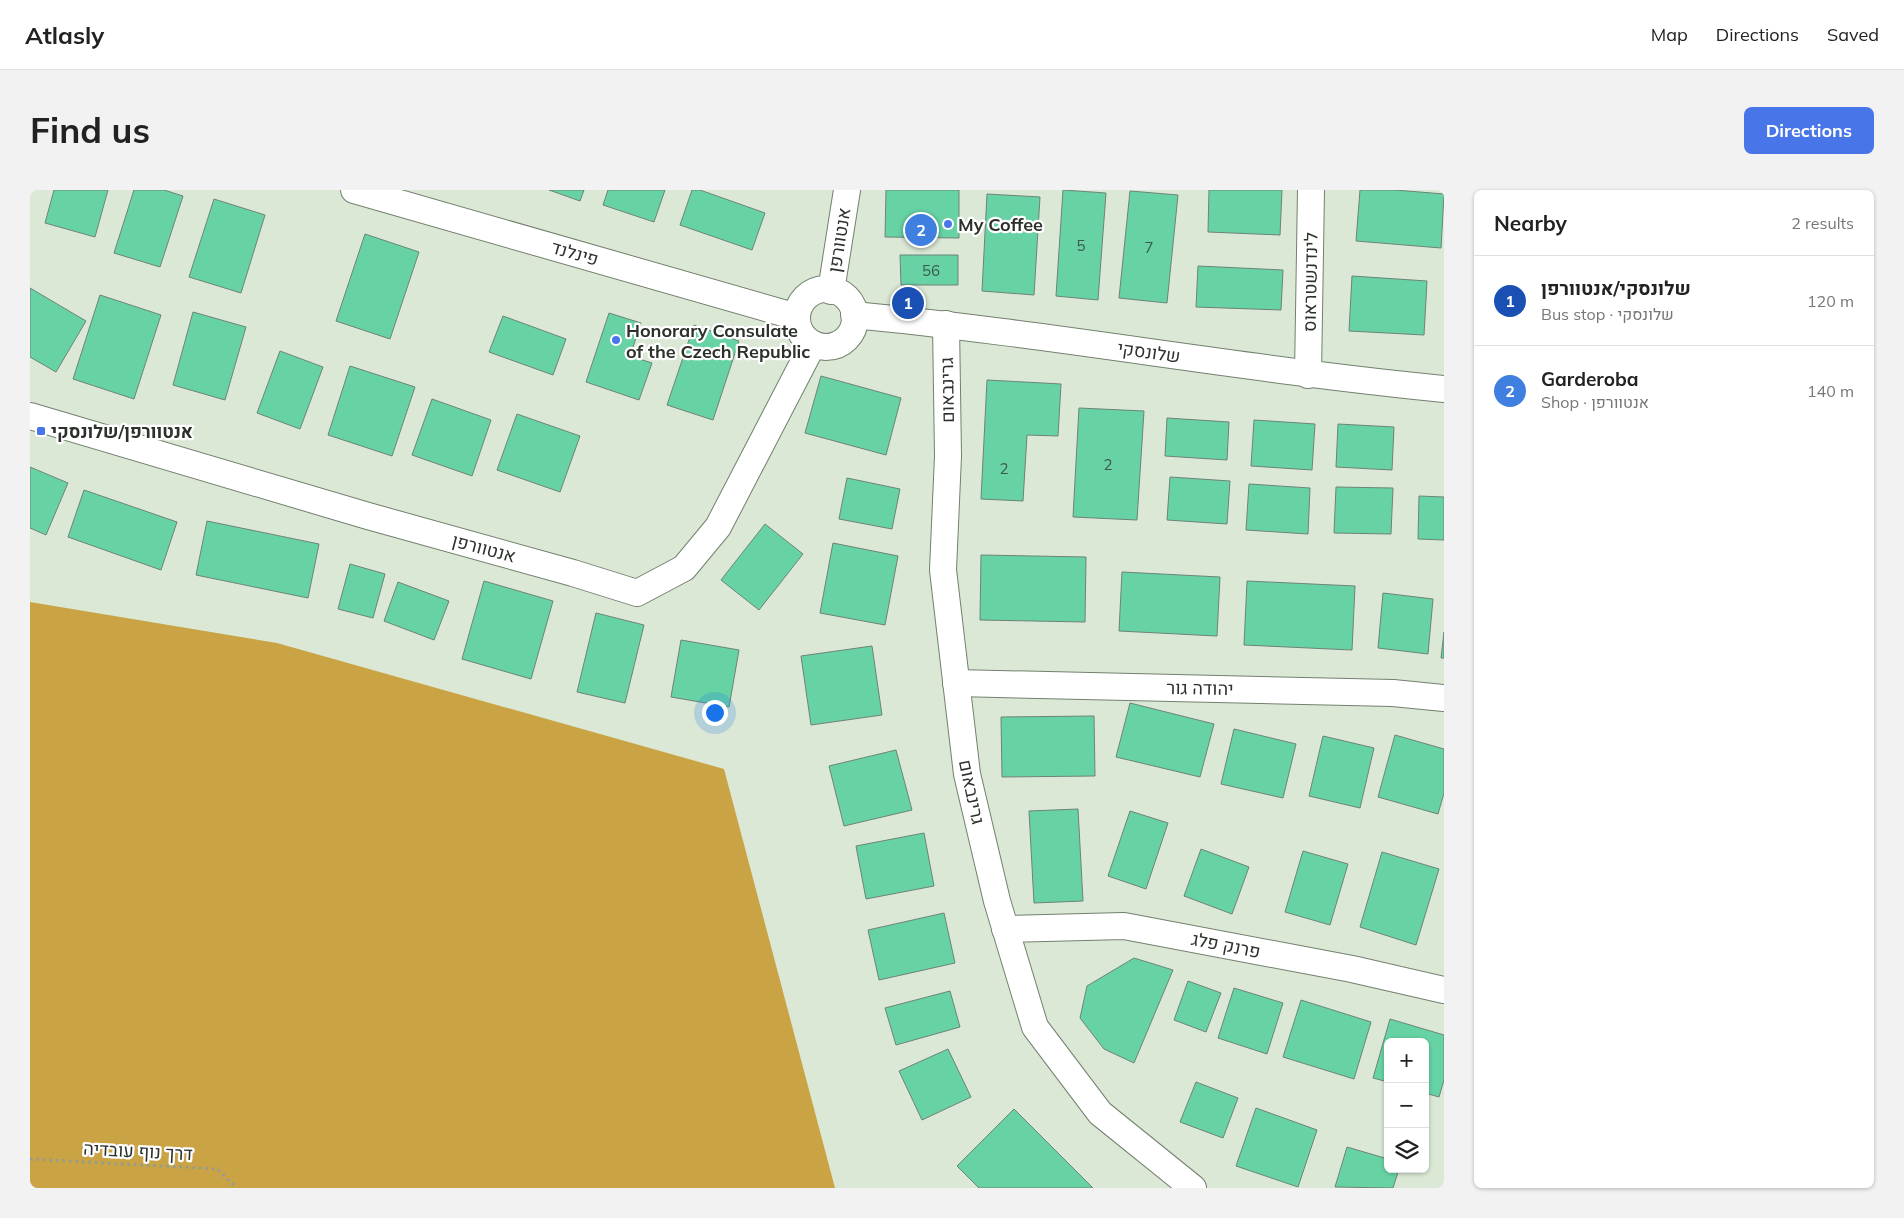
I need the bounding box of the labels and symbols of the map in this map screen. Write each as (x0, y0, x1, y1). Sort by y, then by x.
street label: אנטוורפן (823, 206, 855, 274)
pin: 2 (905, 211, 937, 249)
place label: My Coffee (958, 213, 1043, 236)
marker: My Coffee (942, 218, 954, 230)
street label: לינדנשטראוס (1298, 232, 1322, 332)
street label: פינלנד (549, 235, 601, 271)
house number: 5 (1076, 236, 1086, 255)
house number: 7 (1144, 238, 1154, 257)
house number: 56 (922, 261, 940, 280)
pin: 1 (892, 284, 924, 322)
place label: Honorary Consulate of the Czech Republic (626, 319, 810, 363)
marker: Honorary Consulate of the Czech Republic (610, 334, 622, 346)
street label: שלונסקי (1116, 336, 1182, 368)
street label: גרינבאום (935, 357, 959, 423)
place label: אנטוורפן/שלונסקי (51, 420, 193, 443)
marker: אנטוורפן/שלונסקי (35, 425, 47, 437)
house number: 2 (1103, 455, 1113, 474)
house number: 2 (999, 459, 1009, 478)
street label: אנטוורפן (450, 528, 518, 568)
street label: יהודה גור (1166, 676, 1234, 700)
your location (702, 700, 728, 726)
street label: גרינבאום (954, 758, 990, 826)
street label: פרנק פלג (1189, 927, 1263, 963)
street label: דרך נוף עובדיה (83, 1137, 193, 1165)

